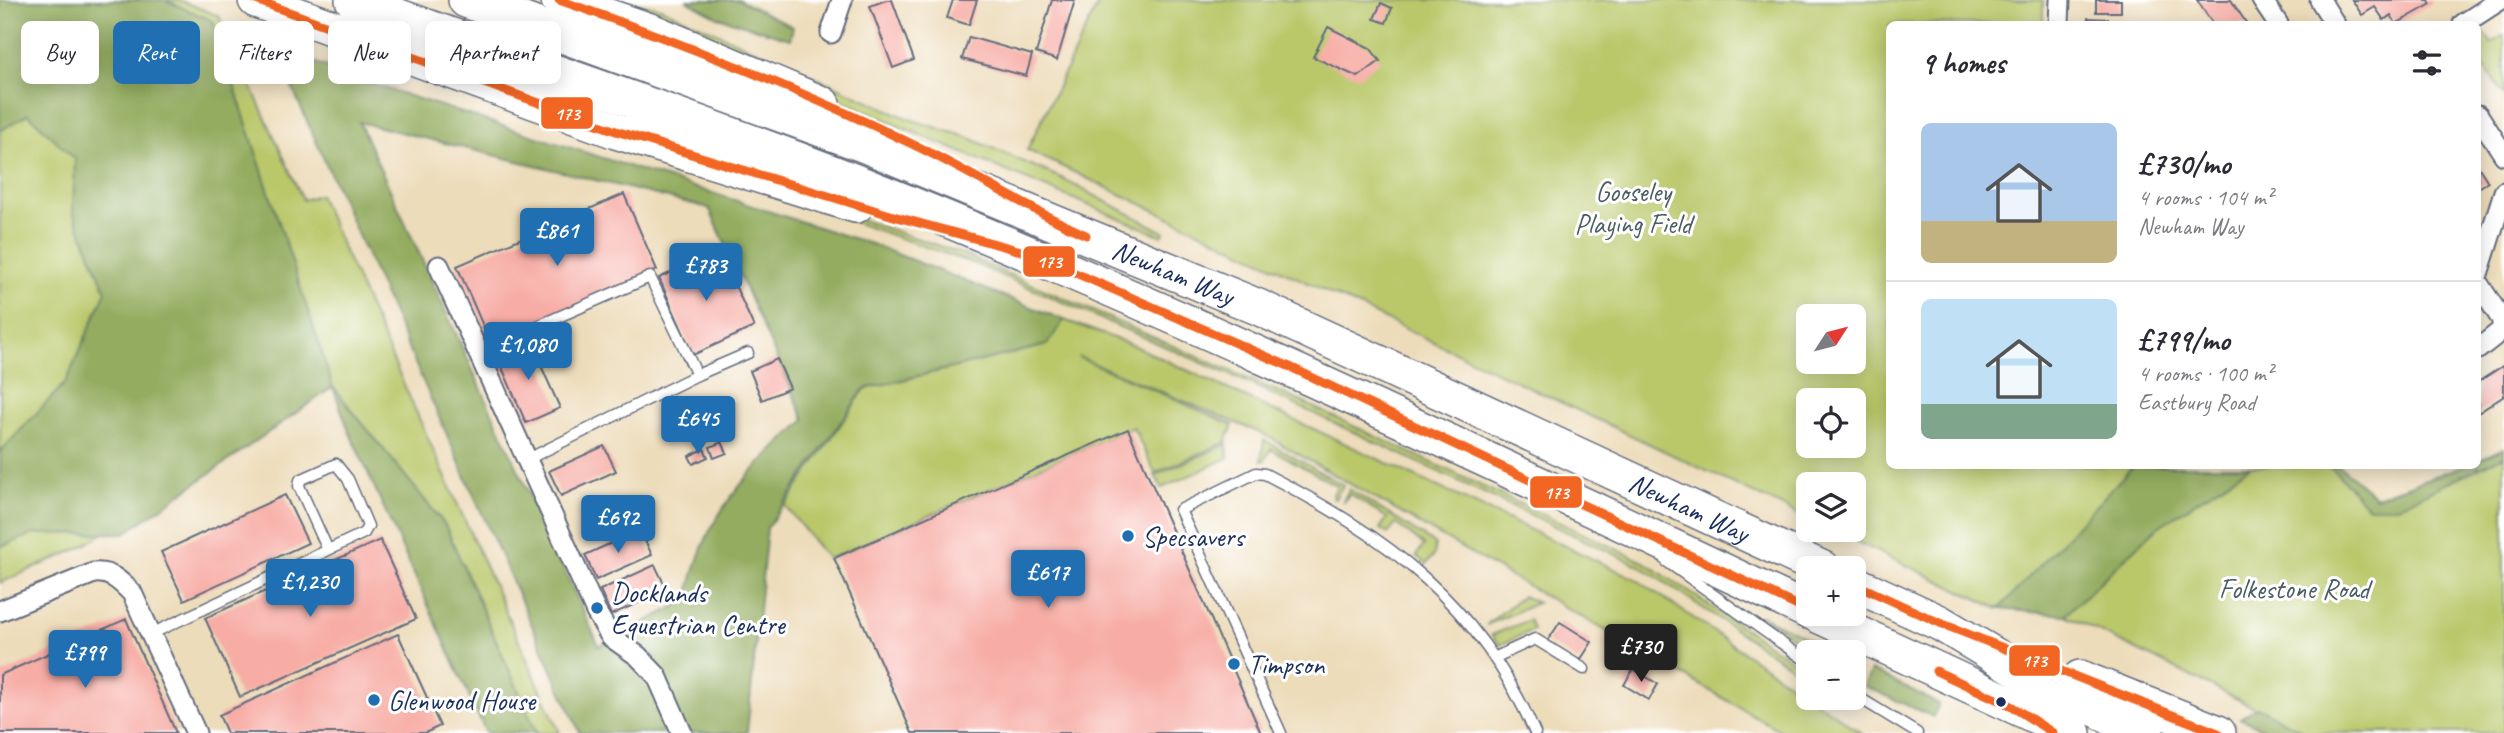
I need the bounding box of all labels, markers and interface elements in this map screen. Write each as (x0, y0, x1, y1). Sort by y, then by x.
chip: Buy (21, 21, 99, 84)
chip: Rent (113, 21, 200, 84)
chip: Filters (214, 21, 314, 84)
chip: New (328, 21, 411, 84)
chip: Apartment (425, 21, 561, 84)
text: 9 homes (1921, 44, 2005, 82)
icon: filters (2408, 44, 2446, 82)
line badge: 173 (540, 96, 594, 130)
text: 173 (554, 102, 582, 126)
text: £730/mo (2138, 145, 2230, 183)
icon: home (1977, 151, 2061, 235)
park label: Gooseley Playing Field (1574, 174, 1696, 241)
text: 4 rooms · 104 m² (2138, 183, 2273, 212)
pin: £861 (516, 208, 598, 268)
text: Newham Way (2138, 212, 2243, 241)
text: £861 (536, 216, 578, 245)
street label: Newham Way (1107, 232, 1241, 314)
pin: £783 (665, 244, 747, 303)
line badge: 173 (1022, 245, 1076, 278)
text: 173 (1036, 250, 1064, 274)
text: £783 (685, 251, 727, 280)
north arrow (1796, 304, 1866, 374)
map controls (1796, 304, 1866, 710)
text: £799/mo (2138, 321, 2230, 359)
pin: £1,080 (471, 322, 585, 382)
icon: home (1977, 327, 2061, 411)
text: £1,080 (500, 330, 556, 359)
text: 4 rooms · 100 m² (2138, 359, 2273, 388)
button: locate (1796, 388, 1866, 458)
text: Eastbury Road (2138, 388, 2255, 417)
pin: £645 (657, 396, 739, 456)
text: £645 (677, 404, 719, 433)
street label: Newham Way (1623, 465, 1757, 551)
button: layers (1796, 472, 1866, 542)
line badge: 173 (1529, 475, 1583, 509)
text: 173 (1543, 481, 1571, 505)
pin: £692 (577, 496, 659, 555)
text: £692 (597, 503, 639, 532)
place label: Specsavers (1142, 519, 1246, 554)
marker: Specsavers (1120, 528, 1136, 544)
pin: £617 (1007, 550, 1089, 610)
button: + (1796, 556, 1866, 626)
text: £617 (1027, 558, 1069, 587)
pin: £1,230 (253, 560, 367, 619)
text: £1,230 (282, 567, 338, 596)
park label: Folkestone Road (2219, 571, 2373, 606)
place label: Docklands Equestrian Centre (611, 575, 787, 642)
marker: Docklands Equestrian Centre (589, 600, 605, 616)
pin: £730 (1600, 624, 1682, 684)
pin: £799 (44, 630, 126, 690)
text: £730 (1620, 632, 1662, 661)
text: £799 (65, 638, 105, 667)
button: − (1796, 640, 1866, 710)
line badge: 173 (2008, 644, 2061, 677)
place label: Timpson (1248, 647, 1326, 682)
text: 173 (2021, 649, 2049, 673)
marker: Timpson (1226, 656, 1242, 672)
place label: Glenwood House (388, 683, 537, 718)
marker: Glenwood House (366, 692, 382, 708)
unlabelled marker (1994, 695, 2008, 709)

